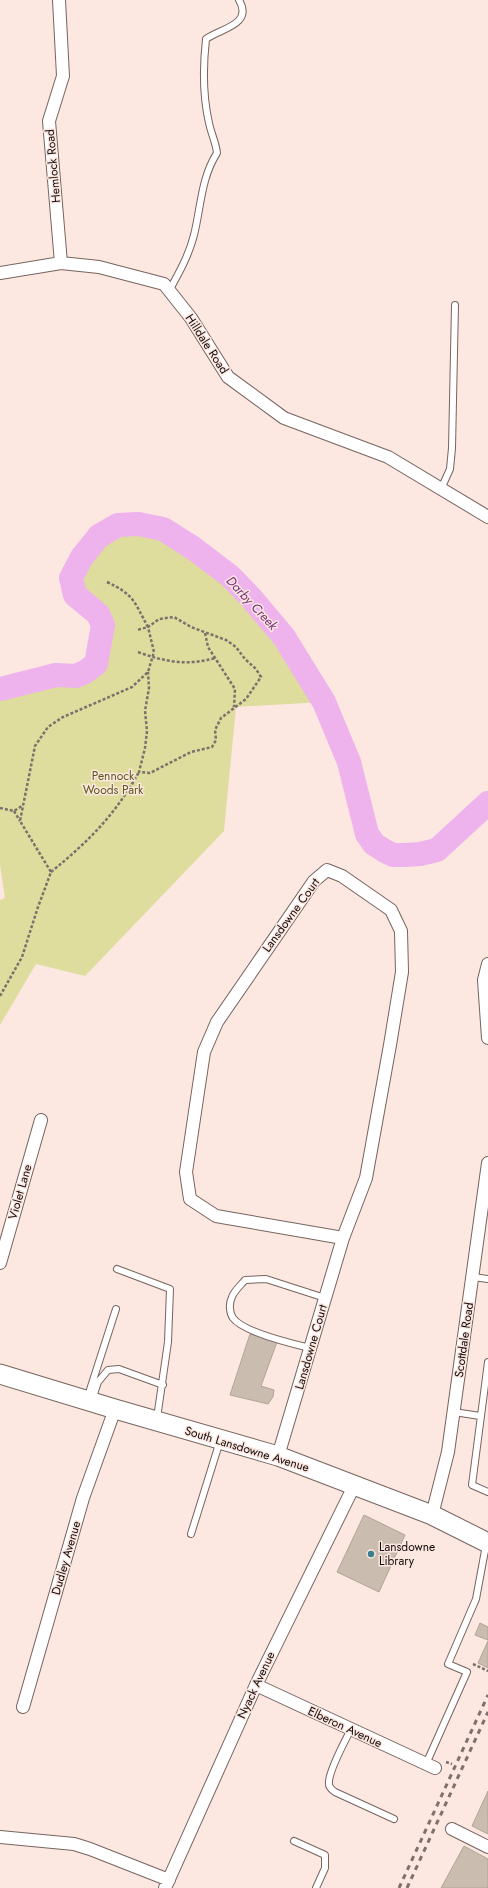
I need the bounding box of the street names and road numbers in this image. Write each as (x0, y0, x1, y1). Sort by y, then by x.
street label: Hemlock Road (41, 128, 65, 204)
street label: Hilldale Road (181, 310, 233, 378)
street label: Lansdowne Court (258, 874, 324, 956)
street label: Violet Lane (4, 1162, 36, 1222)
street label: Scottdale Road (450, 1301, 478, 1379)
street label: Lansdowne Court (290, 1302, 332, 1392)
street label: South Lansdowne Avenue (183, 1421, 311, 1477)
street label: Dudley Avenue (47, 1519, 85, 1597)
street label: Nyack Avenue (233, 1648, 279, 1722)
street label: Elberon Avenue (305, 1702, 385, 1752)

